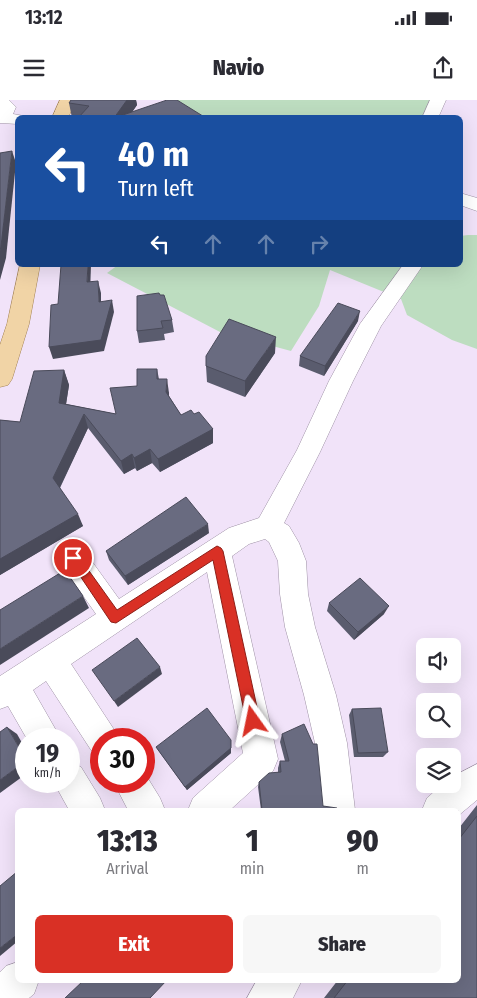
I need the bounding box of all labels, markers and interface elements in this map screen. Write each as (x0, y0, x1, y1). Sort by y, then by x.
text: 13:12 (25, 6, 63, 29)
icon: menu (20, 54, 48, 82)
text: Navio (213, 54, 264, 81)
icon: share (429, 54, 457, 82)
text: 40 m (118, 133, 189, 175)
icon: left (35, 135, 100, 200)
text: Turn left (118, 175, 194, 202)
icon: left (146, 230, 174, 258)
icon: ahead (199, 230, 227, 258)
icon: ahead (252, 230, 280, 258)
icon: right (305, 230, 333, 258)
pin (52, 537, 94, 579)
icon: arrive (59, 544, 87, 572)
map controls (416, 638, 461, 793)
button: sound (416, 638, 461, 683)
button: search (416, 693, 461, 738)
position arrow (226, 694, 278, 746)
speed limit sign: 30 (90, 728, 155, 793)
text: 19 (36, 739, 59, 769)
button: layers (416, 748, 461, 793)
text: km/h (34, 766, 61, 780)
text: 13:13 (97, 823, 158, 859)
text: 1 (246, 823, 259, 859)
text: 90 (347, 823, 379, 859)
text: Arrival (106, 859, 149, 878)
text: min (240, 859, 265, 878)
text: m (357, 859, 369, 878)
button: Exit (35, 915, 233, 973)
button: Share (243, 915, 441, 973)

